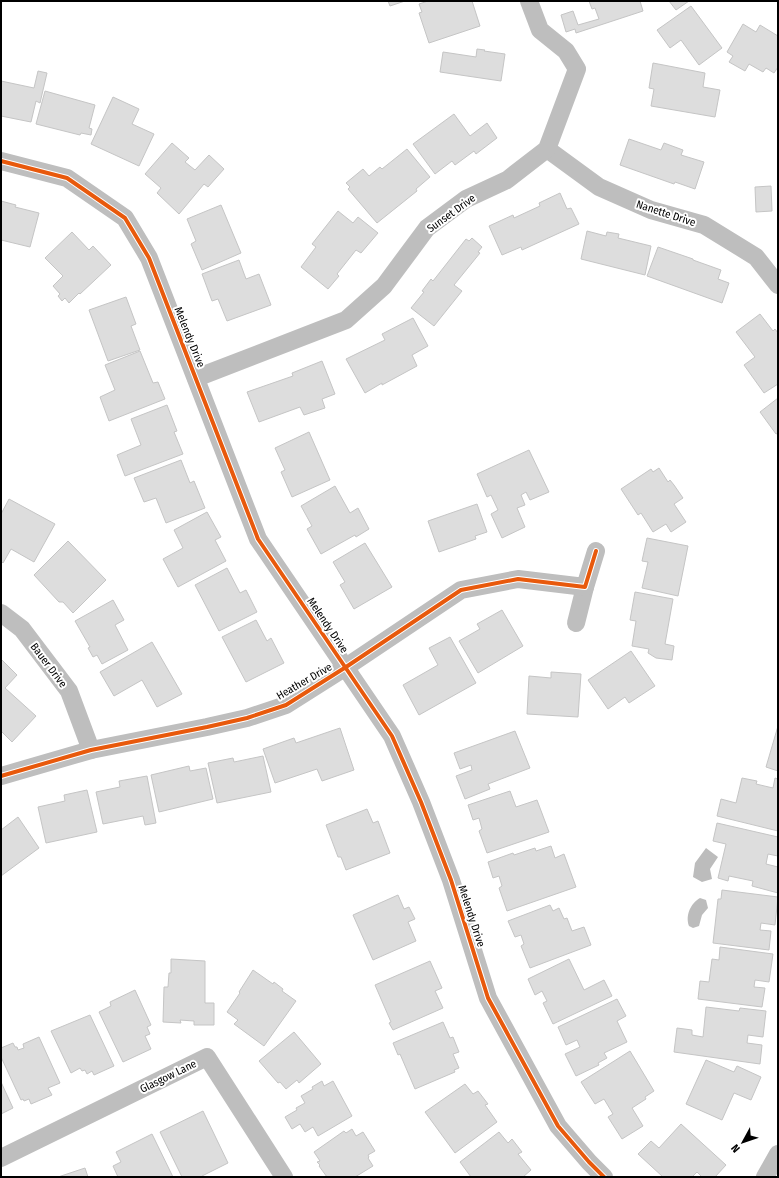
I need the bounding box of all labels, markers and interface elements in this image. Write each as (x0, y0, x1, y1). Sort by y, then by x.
street label: Sunset Drive (425, 192, 478, 235)
street label: Nanette Drive (635, 198, 697, 229)
street label: Melendy Drive (172, 305, 208, 369)
street label: Melendy Drive (304, 595, 351, 655)
street label: Bauer Drive (28, 640, 70, 690)
street label: Heather Drive (274, 660, 334, 703)
street label: Melendy Drive (455, 884, 488, 949)
street label: Glasgow Lane (138, 1057, 199, 1096)
north arrow (723, 1122, 763, 1162)
text: N (729, 1141, 743, 1155)

